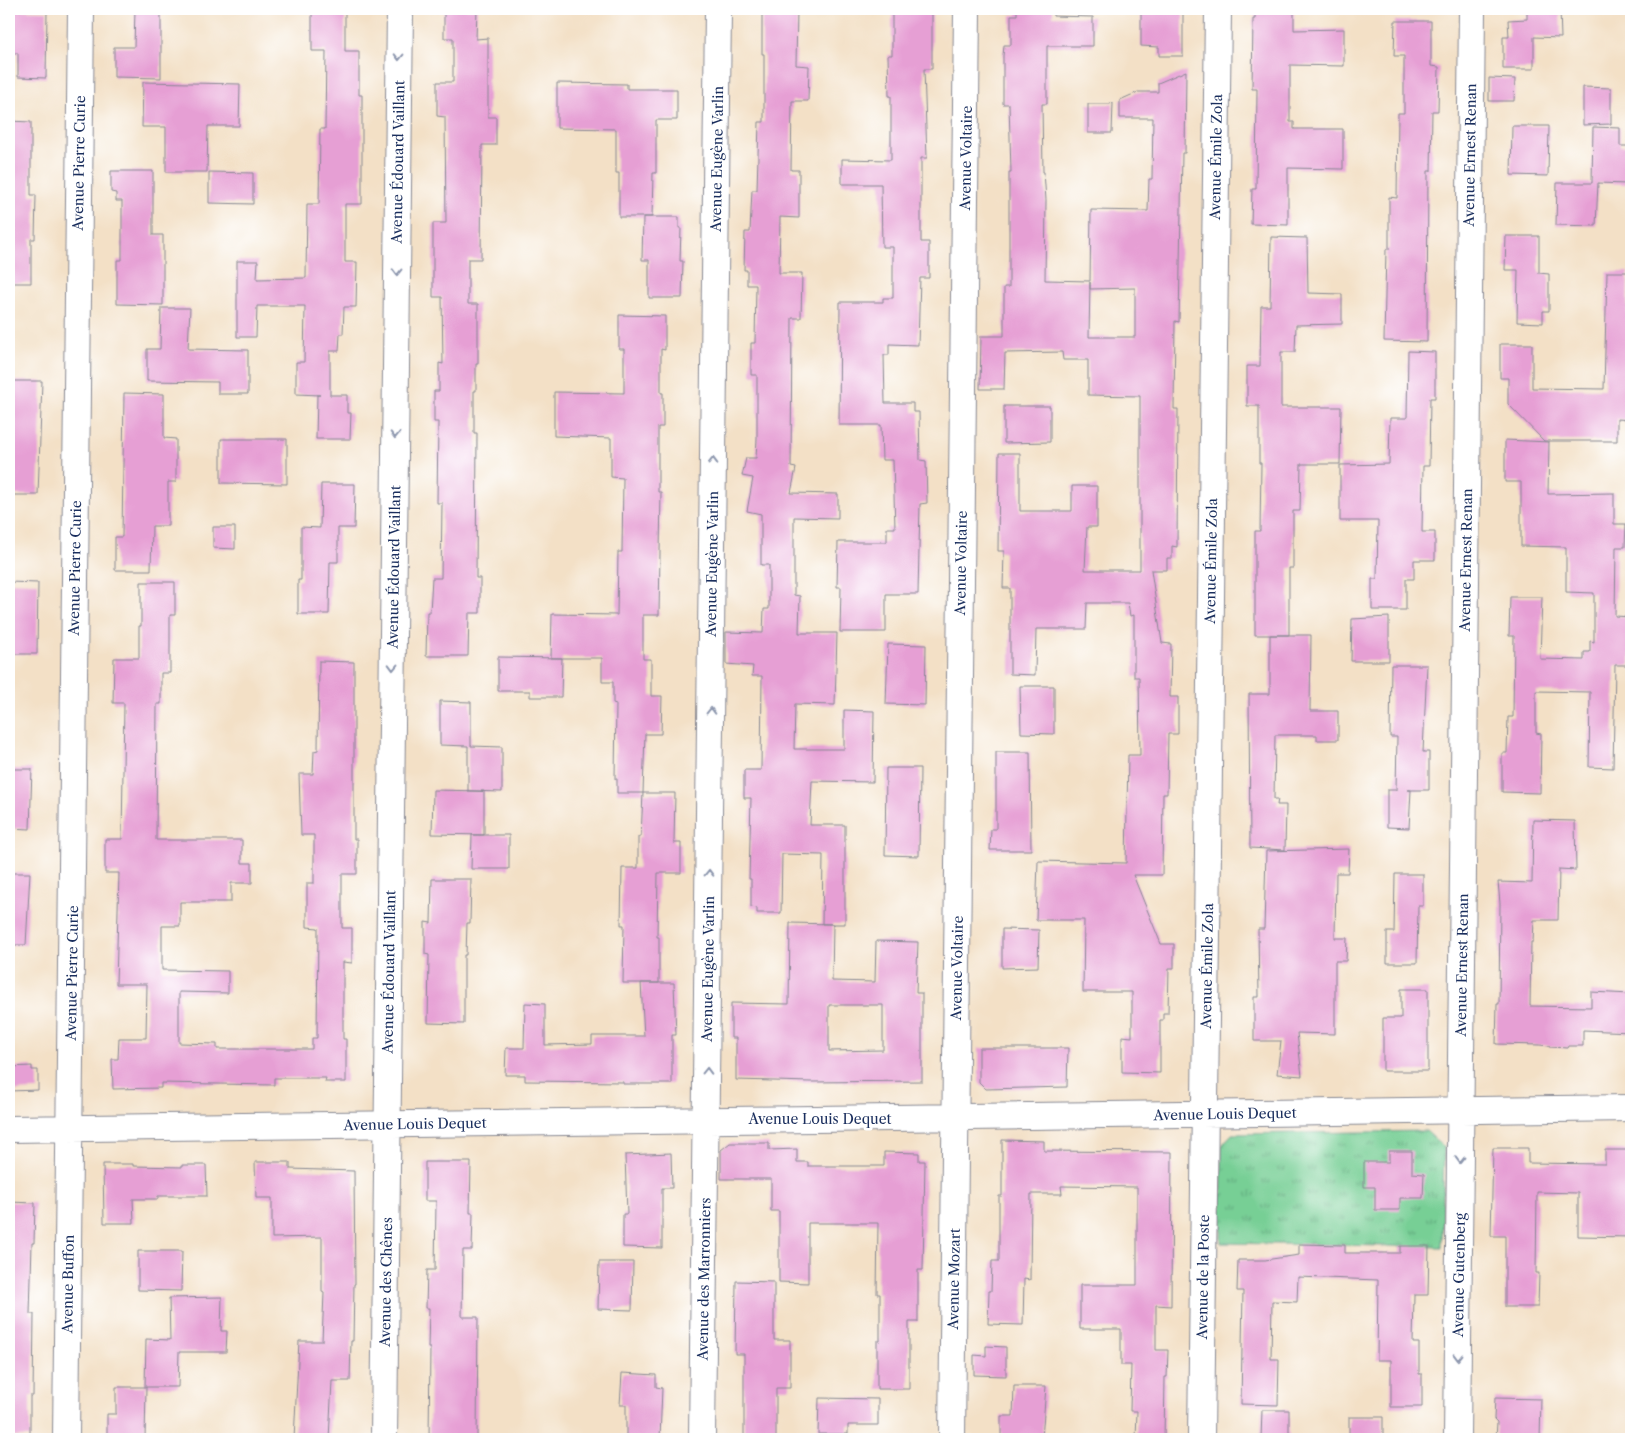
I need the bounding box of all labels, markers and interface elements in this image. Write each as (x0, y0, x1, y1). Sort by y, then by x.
one-way arrow (394, 54, 404, 62)
street label: Avenue Édouard Vaillant (388, 80, 408, 245)
street label: Avenue Ernest Renan (1460, 83, 1480, 228)
street label: Avenue Eugène Varlin (707, 86, 727, 233)
street label: Avenue Émile Zola (1206, 93, 1226, 221)
street label: Avenue Pierre Curie (69, 95, 89, 232)
street label: Avenue Voltaire (956, 105, 976, 212)
one-way arrow (392, 269, 402, 277)
one-way arrow (390, 432, 400, 439)
one-way arrow (708, 457, 718, 464)
street label: Avenue Édouard Vaillant (384, 485, 404, 650)
street label: Avenue Ernest Renan (1456, 488, 1476, 633)
street label: Avenue Eugène Varlin (702, 491, 722, 638)
street label: Avenue Émile Zola (1201, 497, 1221, 625)
street label: Avenue Pierre Curie (65, 500, 85, 637)
street label: Avenue Voltaire (951, 510, 971, 617)
one-way arrow (388, 664, 398, 672)
one-way arrow (706, 707, 716, 714)
one-way arrow (704, 869, 714, 877)
street label: Avenue Édouard Vaillant (379, 890, 399, 1055)
street label: Avenue Ernest Renan (1452, 893, 1472, 1038)
street label: Avenue Eugène Varlin (698, 896, 718, 1043)
street label: Avenue Émile Zola (1197, 902, 1217, 1030)
street label: Avenue Pierre Curie (62, 905, 82, 1042)
street label: Avenue Voltaire (947, 915, 967, 1022)
one-way arrow (702, 1067, 712, 1074)
street label: Avenue Louis Dequet (1152, 1104, 1297, 1124)
street label: Avenue Louis Dequet (747, 1110, 892, 1128)
street label: Avenue Louis Dequet (342, 1114, 487, 1134)
one-way arrow (1455, 1156, 1465, 1164)
street label: Avenue des Marronniers (694, 1197, 714, 1362)
street label: Avenue Gutenberg (1449, 1212, 1469, 1338)
street label: Avenue de la Poste (1193, 1214, 1213, 1341)
street label: Avenue des Chênes (376, 1217, 396, 1348)
street label: Avenue Mozart (944, 1228, 964, 1331)
street label: Avenue Buffon (58, 1234, 78, 1335)
one-way arrow (1453, 1354, 1463, 1361)

